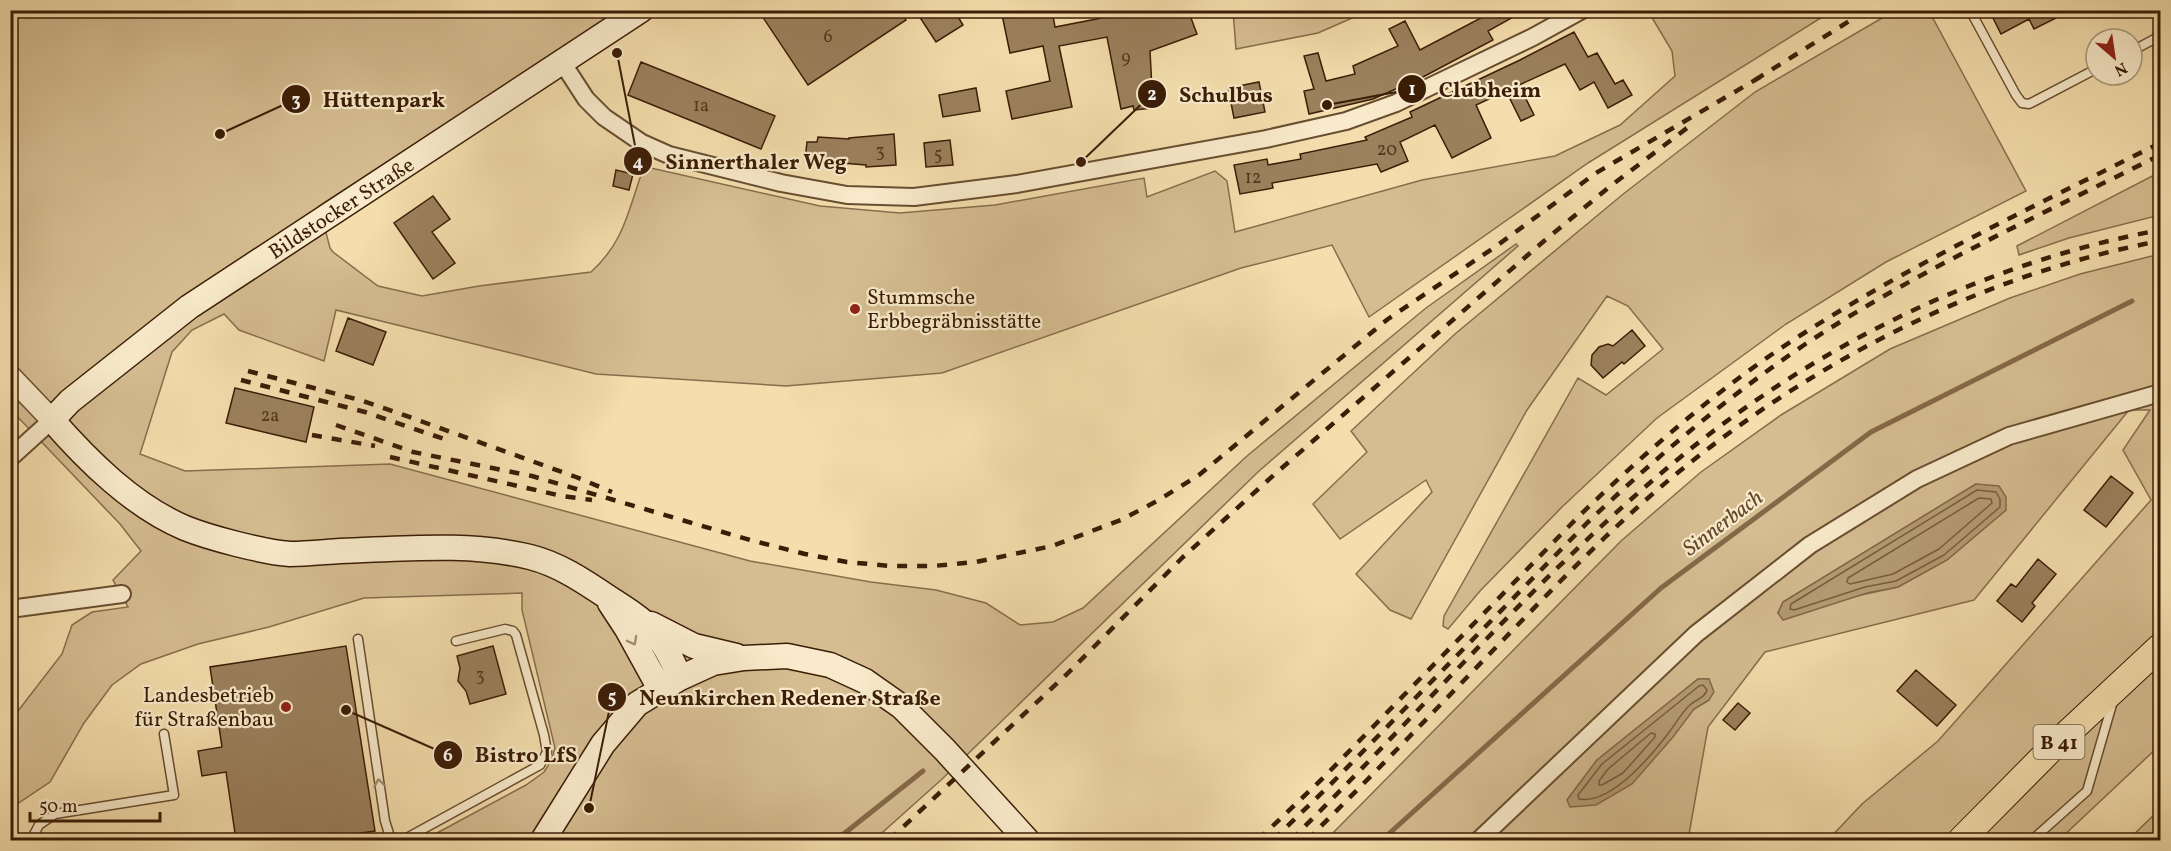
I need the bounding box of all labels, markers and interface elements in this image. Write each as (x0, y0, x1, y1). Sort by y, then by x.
house number: 6 (823, 25, 833, 50)
north arrow (2084, 27, 2144, 87)
house number: 9 (1121, 46, 1131, 71)
text: N (2110, 56, 2131, 81)
callout: Clubheim (1397, 69, 1553, 109)
callout: Schulbus (1137, 74, 1285, 114)
text: Clubheim (1439, 76, 1541, 107)
text: 1 (1408, 78, 1416, 103)
callout: Hüttenpark (281, 79, 457, 119)
text: Schulbus (1179, 81, 1273, 112)
text: 2 (1147, 83, 1157, 108)
text: Hüttenpark (323, 86, 445, 117)
text: 3 (291, 89, 301, 114)
house number: 1a (693, 94, 709, 119)
house number: 20 (1377, 138, 1397, 163)
house number: 3 (875, 140, 885, 165)
callout: Sinnerthaler Weg (623, 141, 859, 181)
house number: 5 (934, 143, 942, 168)
text: Sinnerthaler Weg (665, 148, 847, 179)
street label: Bildstocker Straße (263, 151, 420, 267)
text: 4 (633, 151, 644, 176)
house number: 12 (1245, 166, 1261, 191)
place label: Stummsche Erbbegräbnisstätte (867, 284, 1041, 337)
marker: Stummsche Erbbegräbnisstätte (848, 302, 862, 316)
house number: 2a (261, 404, 279, 429)
water label: Sinnerbach (1677, 483, 1770, 565)
one-way arrow (626, 635, 637, 645)
house number: 3 (475, 664, 485, 689)
callout: Neunkirchen Redener Straße (597, 677, 952, 717)
place label: Landesbetrieb für Straßenbau (135, 682, 274, 735)
text: Neunkirchen Redener Straße (639, 684, 941, 715)
text: 5 (608, 686, 616, 711)
marker: Landesbetrieb für Straßenbau (279, 700, 293, 714)
road number: B 41 (2034, 725, 2084, 759)
callout: Bistro LfS (433, 735, 589, 775)
text: Bistro LfS (475, 741, 577, 772)
text: 6 (443, 744, 453, 769)
one-way arrow (374, 779, 386, 788)
scale bar (30, 785, 160, 823)
text: 50 m (39, 795, 78, 820)

